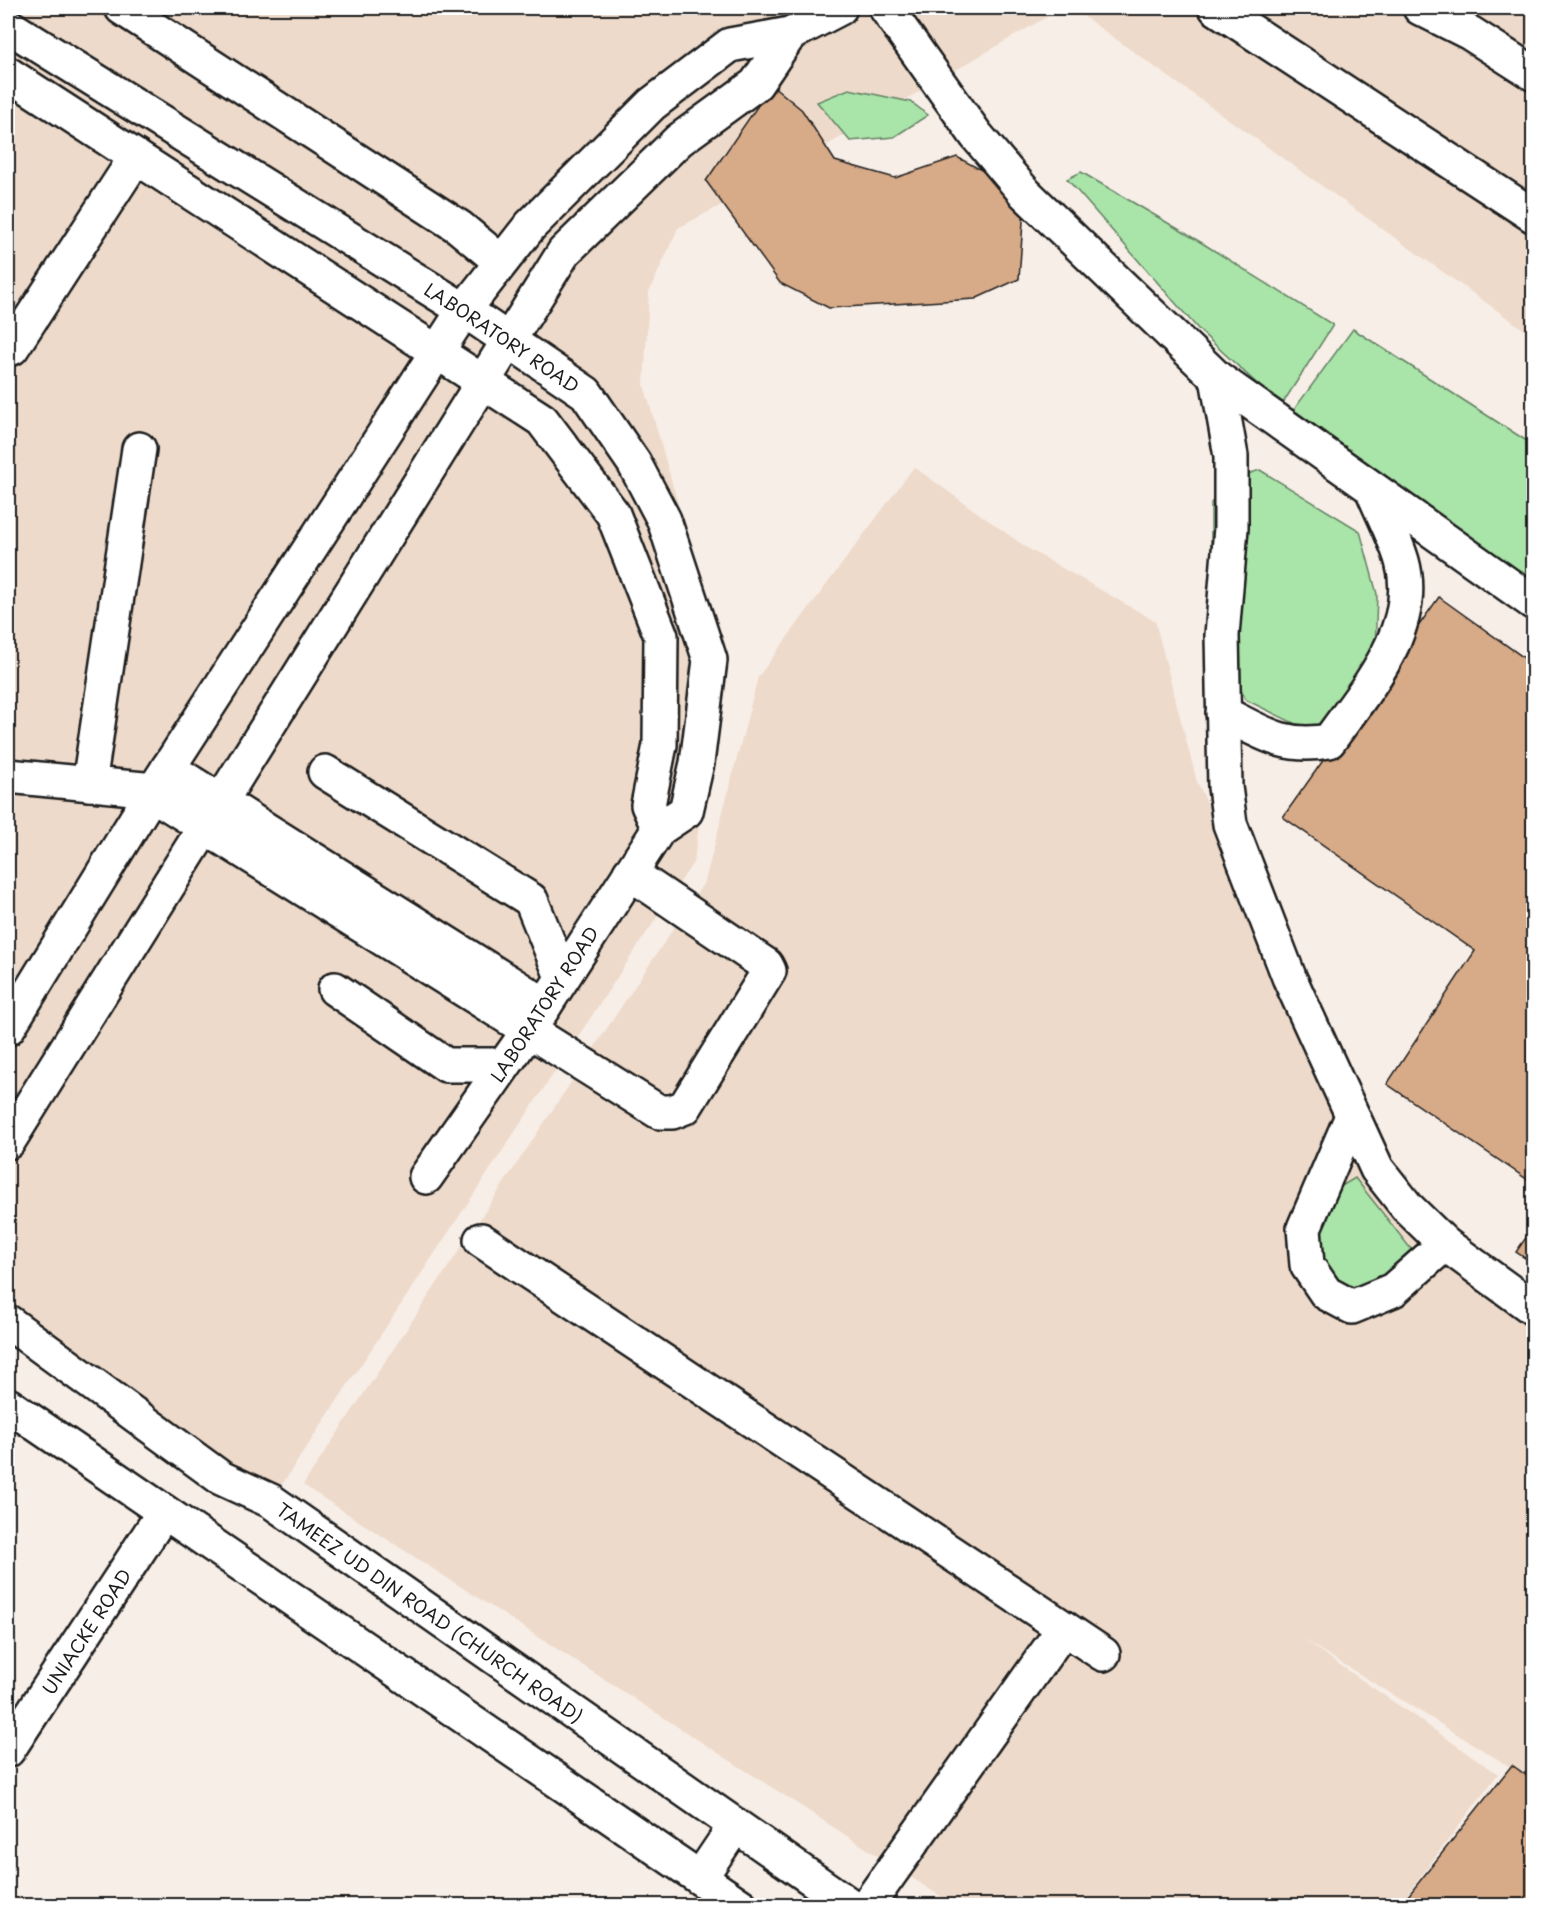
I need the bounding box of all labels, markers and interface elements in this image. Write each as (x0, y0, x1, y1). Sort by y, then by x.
street label: LABORATORY ROAD (420, 275, 585, 398)
street label: LABORATORY ROAD (483, 921, 605, 1087)
street label: TAMEEZ UD DIN ROAD (CHURCH ROAD) (271, 1496, 589, 1729)
street label: UNIACKE ROAD (35, 1563, 137, 1700)

